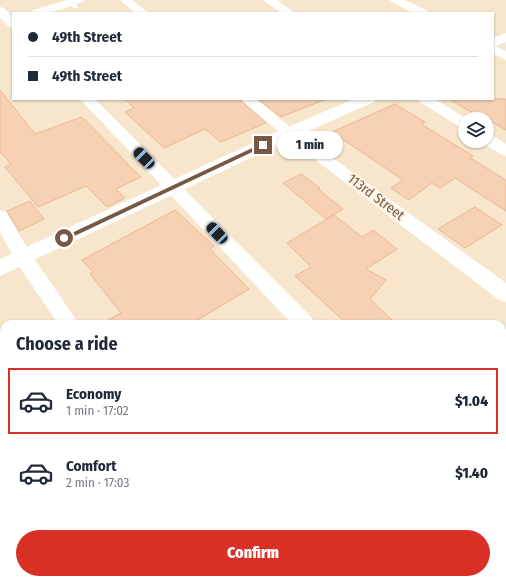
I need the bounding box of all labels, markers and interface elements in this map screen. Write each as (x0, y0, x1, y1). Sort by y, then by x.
text: 49th Street (52, 28, 122, 46)
text: 49th Street (52, 67, 122, 85)
map controls (458, 112, 494, 148)
button: layers (458, 112, 494, 148)
callout: 1 min (277, 131, 343, 159)
route end (254, 136, 272, 154)
text: 1 min (296, 137, 324, 152)
car (131, 145, 157, 171)
street label: 113rd Street (344, 170, 408, 224)
car (204, 220, 230, 246)
route start (55, 229, 73, 247)
text: Choose a ride (16, 333, 118, 355)
icon: car (18, 383, 54, 419)
text: Economy (66, 385, 121, 403)
text: $1.04 (455, 392, 488, 410)
text: 1 min · 17:02 (66, 403, 129, 418)
icon: car (18, 455, 54, 491)
text: Comfort (66, 457, 117, 475)
text: $1.40 (455, 464, 488, 482)
text: 2 min · 17:03 (66, 475, 129, 490)
button: Confirm (16, 530, 490, 576)

